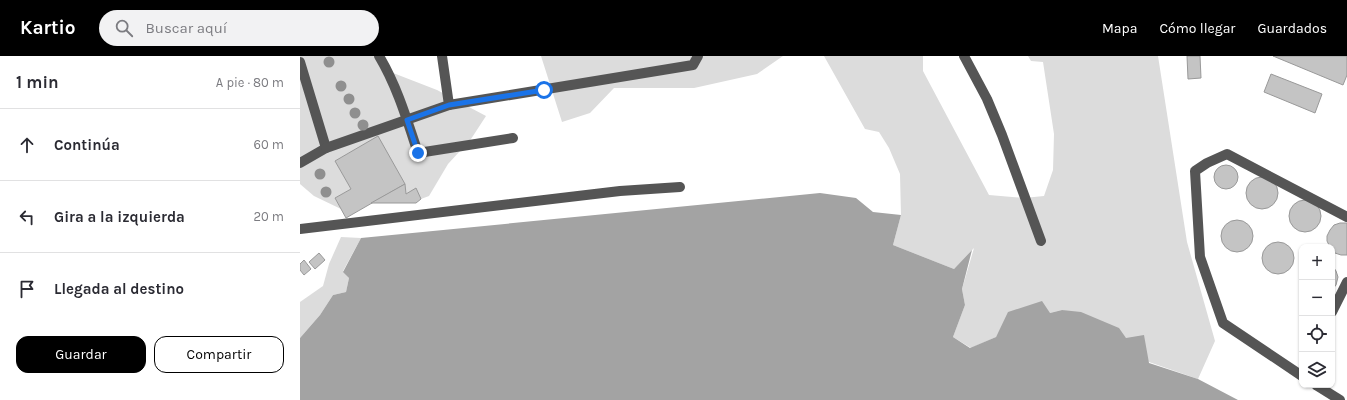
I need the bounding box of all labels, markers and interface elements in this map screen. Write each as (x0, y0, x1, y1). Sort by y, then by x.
search box (99, 10, 379, 46)
text: Kartio (20, 17, 75, 39)
icon: search (113, 17, 135, 39)
text: Buscar aquí (145, 19, 227, 37)
text: Mapa (1102, 20, 1137, 37)
text: Cómo llegar (1159, 20, 1235, 37)
text: Guardados (1257, 20, 1327, 37)
text: 1 min (16, 72, 59, 92)
text: A pie · 80 m (216, 75, 284, 90)
route start (535, 81, 553, 99)
icon: ahead (16, 134, 38, 156)
text: Continúa (54, 136, 120, 154)
text: 60 m (254, 137, 284, 152)
route end (409, 144, 427, 162)
icon: left (16, 206, 38, 228)
text: Gira a la izquierda (54, 208, 185, 226)
text: 20 m (254, 209, 284, 224)
map controls (1299, 244, 1335, 388)
button: + (1299, 244, 1335, 280)
icon: arrive (16, 278, 38, 300)
text: Llegada al destino (54, 280, 184, 298)
button: − (1299, 280, 1335, 316)
button: locate (1299, 316, 1335, 352)
button: Guardar (16, 336, 146, 373)
button: Compartir (154, 336, 284, 373)
button: layers (1299, 352, 1335, 388)

